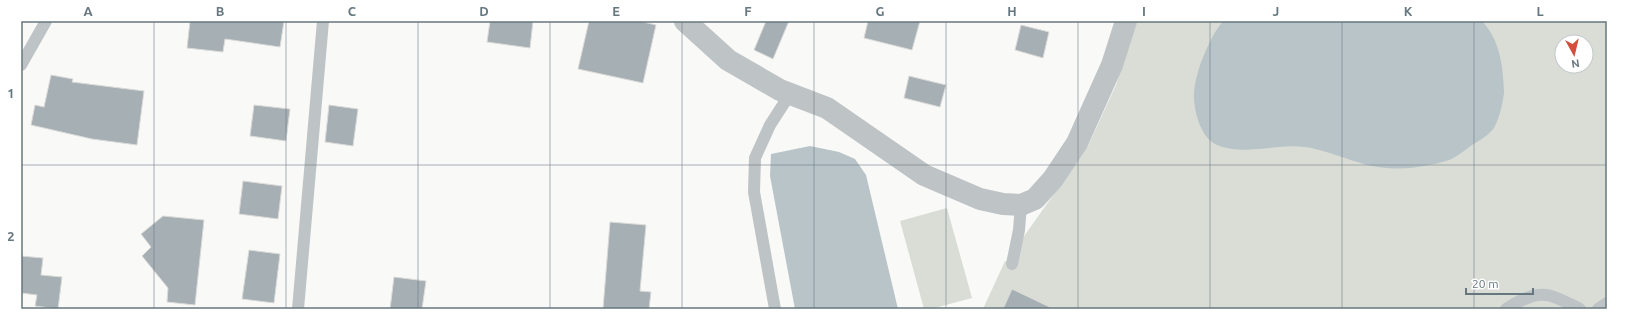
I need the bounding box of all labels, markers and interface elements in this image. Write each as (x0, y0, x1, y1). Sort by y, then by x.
text: A (83, 4, 93, 18)
text: B (216, 4, 225, 18)
text: C (348, 4, 357, 18)
text: D (479, 4, 489, 18)
text: E (612, 4, 620, 18)
text: F (744, 4, 752, 18)
text: G (876, 4, 885, 18)
text: H (1007, 4, 1017, 18)
text: I (1142, 4, 1146, 18)
text: J (1273, 4, 1279, 18)
text: K (1404, 4, 1413, 18)
text: L (1536, 4, 1544, 18)
north arrow (1554, 34, 1594, 74)
text: N (1570, 57, 1580, 70)
text: 1 (7, 86, 15, 100)
text: 2 (7, 229, 15, 243)
scale bar (1466, 270, 1533, 296)
text: 20 m (1472, 277, 1499, 290)

